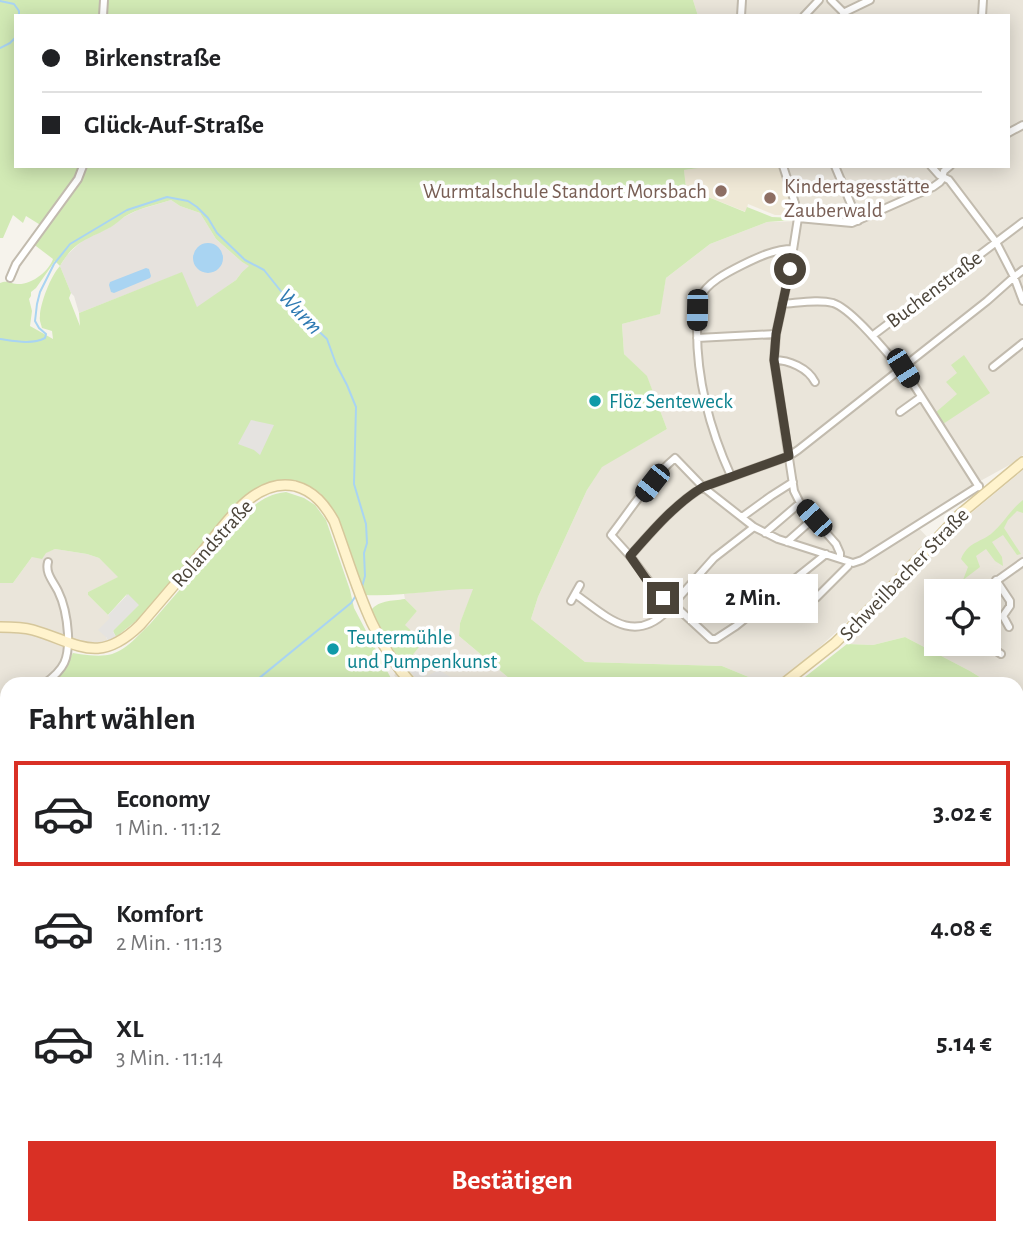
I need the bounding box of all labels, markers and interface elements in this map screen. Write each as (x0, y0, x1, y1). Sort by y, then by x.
text: Birkenstraße (84, 45, 221, 71)
text: Glück-Auf-Straße (84, 112, 264, 138)
place label: Kindertagesstätte Zauberwald (784, 176, 930, 221)
place label: Wurmtalschule Standort Morsbach (423, 181, 707, 202)
marker: Wurmtalschule Standort Morsbach (713, 183, 729, 199)
marker: Kindertagesstätte Zauberwald (762, 190, 778, 206)
street label: Buchenstraße (883, 247, 986, 332)
route start (774, 253, 806, 285)
water label: Wurm (273, 285, 326, 339)
car (687, 289, 708, 331)
car (883, 345, 924, 391)
place label: Flöz Senteweck (609, 391, 733, 412)
marker: Flöz Senteweck (587, 393, 603, 409)
car (631, 460, 674, 506)
car (793, 495, 836, 541)
street label: Rolandstraße (168, 496, 257, 591)
street label: Schweilbacher Straße (836, 504, 973, 645)
callout: 2 Min. (688, 574, 817, 622)
map controls (924, 579, 1001, 656)
button: locate (924, 579, 1001, 656)
route end (647, 582, 679, 614)
text: 2 Min. (725, 587, 781, 610)
place label: Teutermühle und Pumpenkunst (347, 627, 497, 672)
marker: Teutermühle und Pumpenkunst (325, 641, 341, 657)
text: Fahrt wählen (28, 703, 196, 735)
icon: car (32, 782, 95, 845)
text: Economy (116, 786, 210, 812)
text: 3.02 € (933, 800, 992, 826)
text: 1 Min. · 11:12 (116, 817, 221, 840)
icon: car (32, 897, 95, 960)
text: Komfort (116, 901, 203, 927)
text: 4.08 € (931, 915, 992, 941)
text: 2 Min. · 11:13 (116, 932, 222, 955)
icon: car (32, 1012, 95, 1075)
text: XL (116, 1016, 143, 1042)
text: 5.14 € (936, 1030, 992, 1056)
text: 3 Min. · 11:14 (116, 1047, 223, 1070)
button: Bestätigen (28, 1141, 996, 1221)

